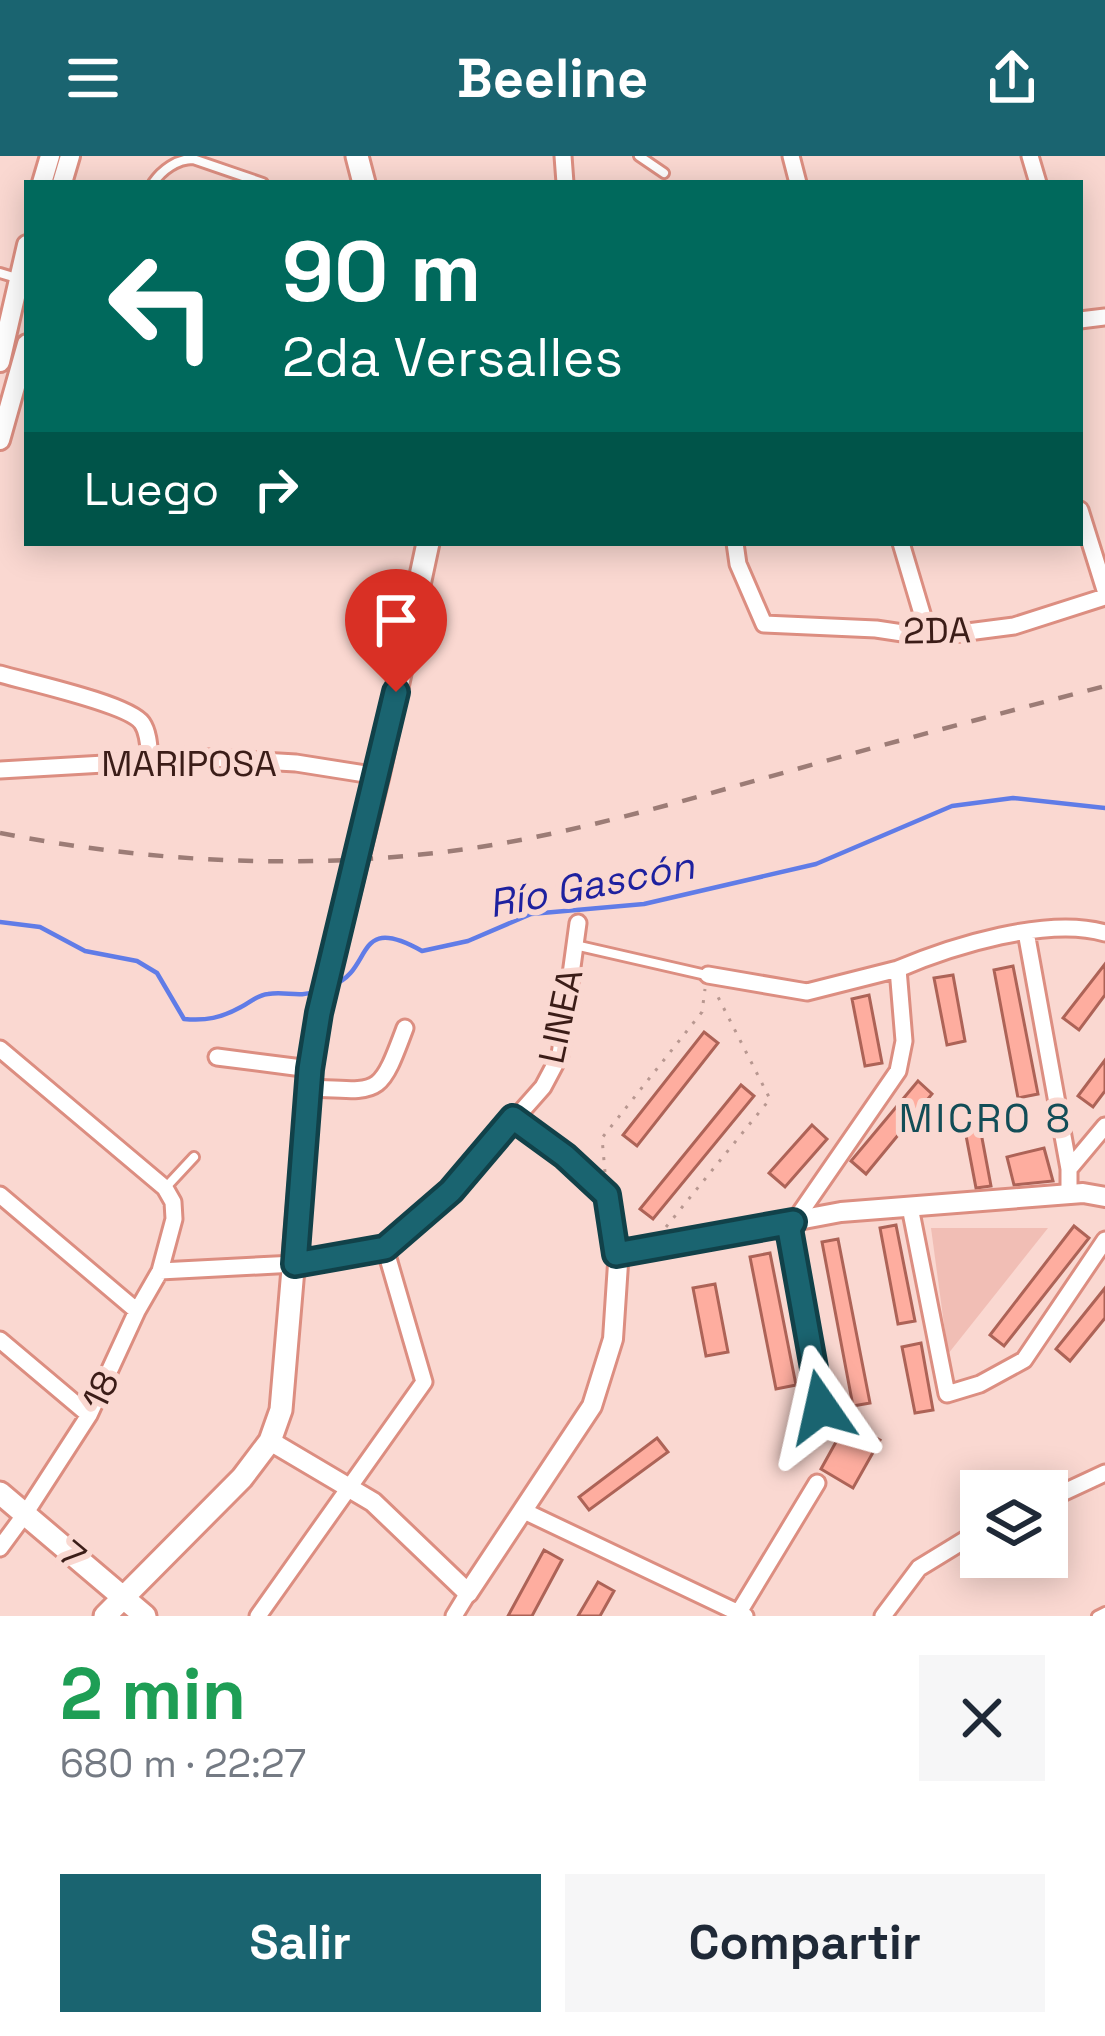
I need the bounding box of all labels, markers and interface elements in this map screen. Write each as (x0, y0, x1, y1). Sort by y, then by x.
text: Beeline (457, 44, 648, 113)
icon: menu (60, 45, 126, 111)
icon: share (979, 45, 1045, 111)
text: 90 m (282, 218, 481, 326)
icon: left (84, 228, 240, 384)
text: 2da Versalles (282, 323, 623, 392)
icon: right (243, 456, 309, 522)
text: Luego (84, 461, 219, 518)
pin (345, 569, 447, 692)
icon: arrive (363, 587, 429, 653)
street label: 2DA (903, 607, 971, 655)
street label: MARIPOSA (101, 741, 277, 787)
water label: Río Gascón (484, 840, 699, 928)
street label: LINEA (529, 965, 593, 1068)
district label: MICRO 8 (899, 1094, 1073, 1143)
position arrow (758, 1344, 884, 1470)
street label: 18 (72, 1364, 130, 1417)
map controls (960, 1470, 1068, 1578)
button: layers (960, 1470, 1068, 1578)
street label: 7 (50, 1531, 95, 1579)
text: 2 min (60, 1648, 246, 1740)
button: close (919, 1655, 1045, 1781)
text: 680 m · 22:27 (60, 1739, 306, 1788)
button: Salir (60, 1874, 541, 2012)
button: Compartir (565, 1874, 1045, 2012)

